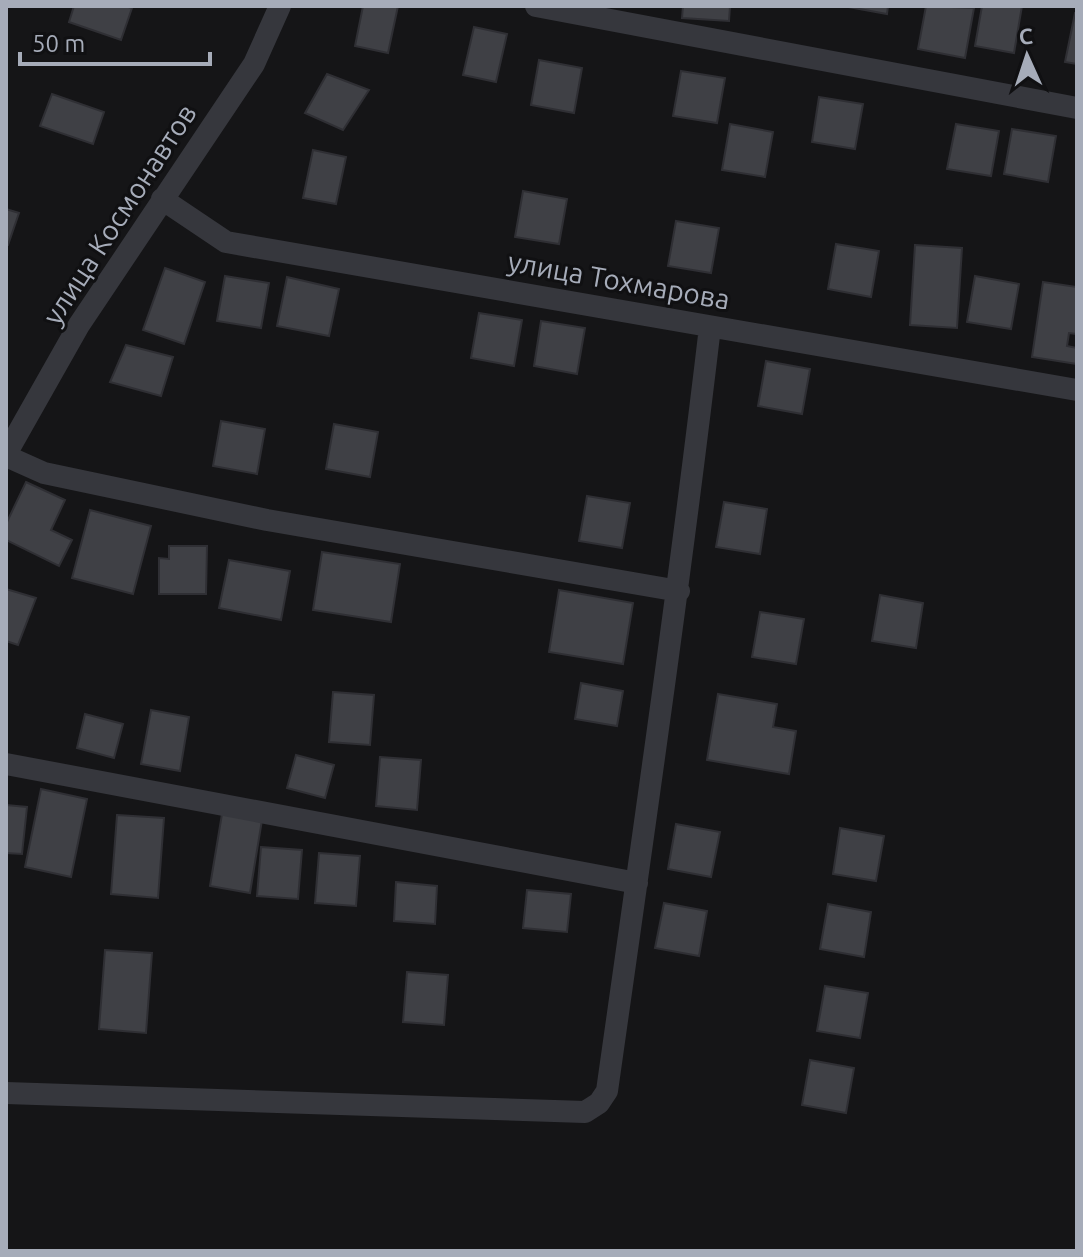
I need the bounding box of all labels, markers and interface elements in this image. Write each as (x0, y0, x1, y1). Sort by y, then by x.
scale bar (20, 16, 210, 66)
north arrow (987, 16, 1067, 96)
text: С (1018, 23, 1034, 48)
text: 50 m (32, 30, 85, 57)
street label: улица Космонавтов (36, 98, 202, 330)
street label: улица Тохмарова (506, 245, 732, 315)

